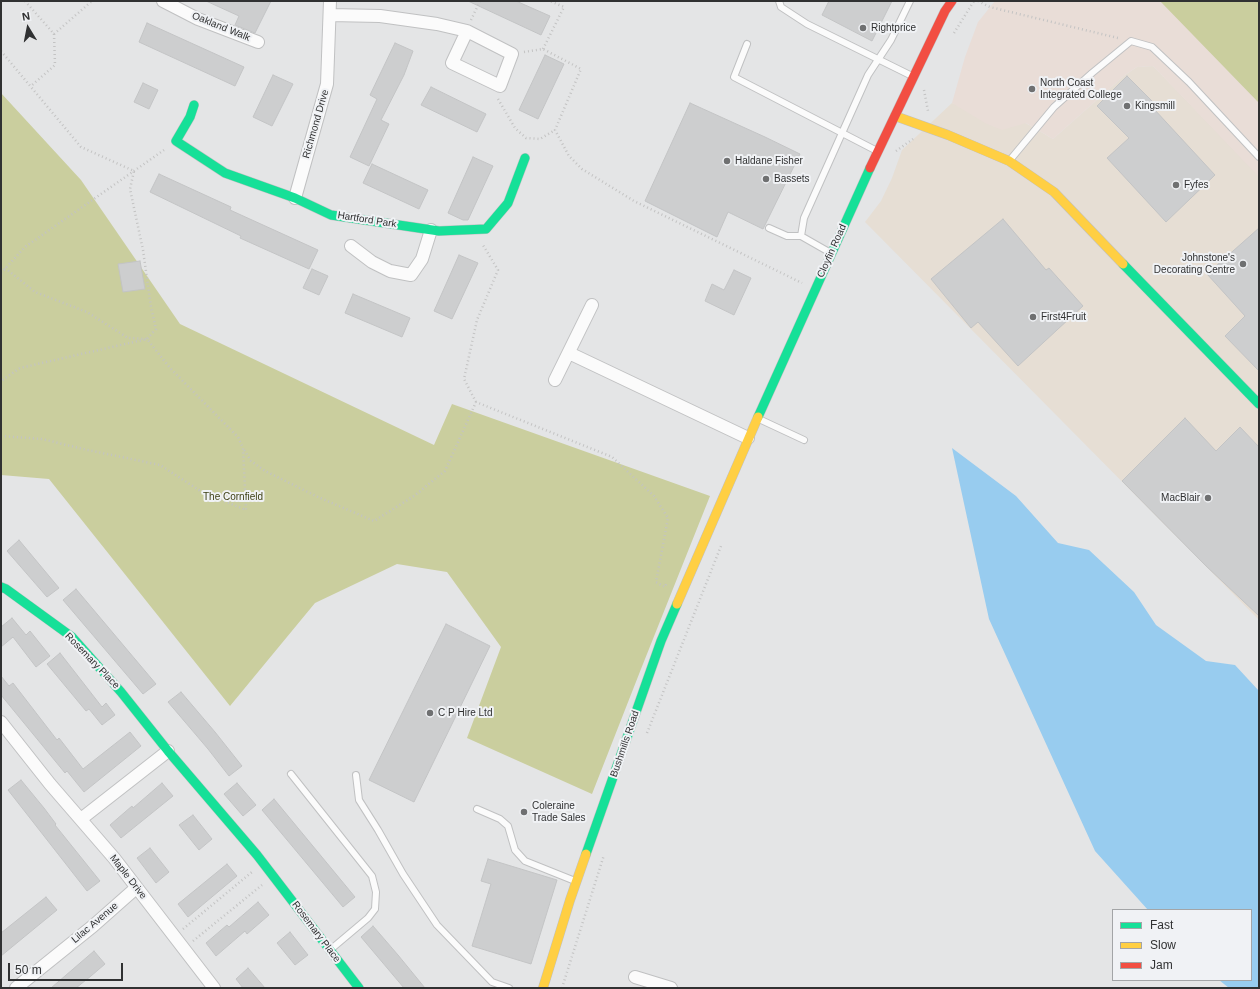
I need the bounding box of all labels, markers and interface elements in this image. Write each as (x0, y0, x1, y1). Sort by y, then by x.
north arrow (8, 8, 48, 48)
text: N (21, 10, 31, 23)
street label: Oakland Walk (190, 10, 252, 44)
place label: Rightprice (871, 22, 916, 34)
marker: Rightprice (858, 23, 868, 33)
place label: North Coast Integrated College (1040, 77, 1122, 100)
marker: North Coast Integrated College (1027, 84, 1037, 94)
street label: Richmond Drive (300, 88, 332, 160)
place label: Kingsmill (1135, 100, 1175, 112)
marker: Kingsmill (1122, 101, 1132, 111)
place label: Haldane Fisher (735, 155, 803, 167)
marker: Haldane Fisher (722, 156, 732, 166)
place label: Bassets (774, 173, 810, 185)
marker: Bassets (761, 174, 771, 184)
place label: Fyfes (1184, 179, 1208, 191)
marker: Fyfes (1171, 180, 1181, 190)
street label: Hartford Park (337, 209, 397, 231)
street label: Cloyfin Road (815, 222, 849, 280)
place label: Johnstone's Decorating Centre (1154, 252, 1235, 276)
marker: Johnstone's Decorating Centre (1238, 259, 1248, 269)
place label: First4Fruit (1041, 311, 1086, 323)
marker: First4Fruit (1028, 312, 1038, 322)
park label: The Cornfield (203, 491, 263, 503)
place label: MacBlair (1161, 492, 1200, 504)
marker: MacBlair (1203, 493, 1213, 503)
street label: Rosemary Place (62, 630, 122, 692)
place label: C P Hire Ltd (438, 707, 492, 719)
marker: C P Hire Ltd (425, 708, 435, 718)
street label: Bushmills Road (608, 709, 642, 779)
place label: Coleraine Trade Sales (532, 800, 586, 824)
marker: Coleraine Trade Sales (519, 807, 529, 817)
street label: Maple Drive (107, 852, 149, 902)
street label: Rosemary Place (289, 899, 343, 965)
street label: Lilac Avenue (69, 900, 121, 946)
legend (1112, 909, 1252, 981)
text: Fast (1150, 918, 1173, 932)
text: Slow (1150, 938, 1176, 952)
scale bar (10, 955, 125, 981)
text: Jam (1150, 958, 1173, 972)
text: 50 m (15, 963, 42, 977)

